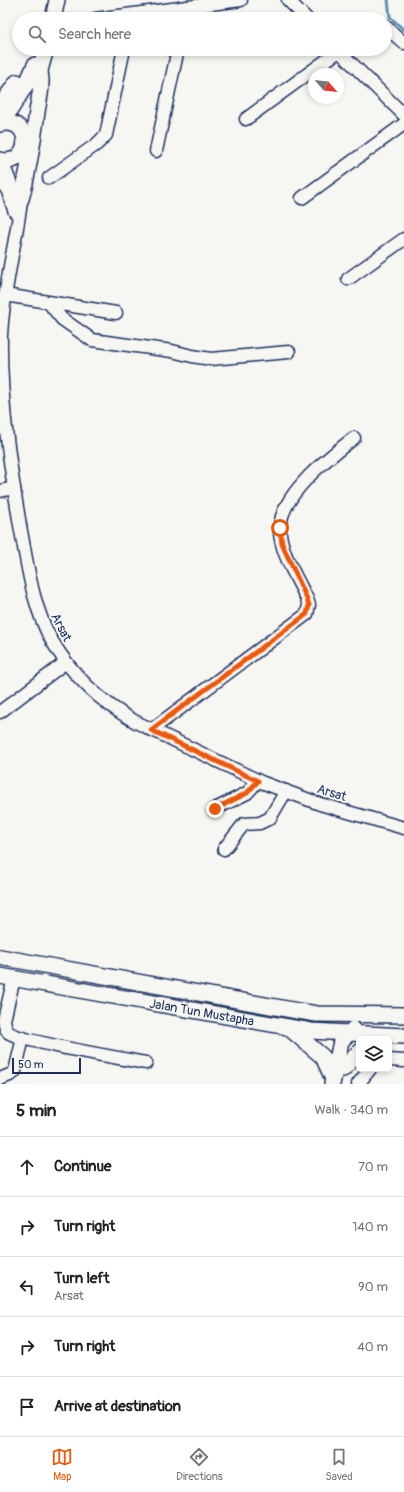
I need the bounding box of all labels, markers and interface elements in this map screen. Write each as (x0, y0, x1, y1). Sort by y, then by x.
search box (12, 12, 392, 56)
icon: search (26, 23, 48, 45)
text: Search here (58, 25, 131, 44)
north arrow (308, 68, 344, 104)
route start (271, 519, 289, 537)
street label: Arsat (47, 611, 75, 645)
street label: Arsat (315, 781, 349, 805)
route end (206, 800, 224, 818)
street label: Jalan Tun Mustapha (148, 996, 255, 1030)
map controls (356, 1036, 392, 1072)
button: layers (356, 1036, 392, 1072)
scale bar (12, 1056, 81, 1075)
text: 50 m (18, 1058, 44, 1071)
text: 5 min (16, 1100, 56, 1121)
text: Walk · 340 m (314, 1102, 388, 1118)
icon: ahead (16, 1156, 38, 1178)
text: Continue (54, 1157, 112, 1176)
text: 70 m (358, 1159, 388, 1175)
icon: right (16, 1216, 38, 1238)
text: Turn right (54, 1217, 115, 1236)
text: 140 m (352, 1219, 388, 1235)
text: Turn left (54, 1269, 110, 1288)
icon: left (16, 1276, 38, 1298)
text: 90 m (358, 1279, 388, 1295)
text: Arsat (54, 1288, 84, 1304)
icon: right (16, 1336, 38, 1358)
text: Turn right (54, 1337, 115, 1356)
text: 40 m (357, 1339, 388, 1355)
icon: arrive (16, 1396, 38, 1418)
text: Arrive at destination (54, 1397, 181, 1416)
tab: Map (51, 1446, 73, 1483)
tab: Directions (176, 1446, 223, 1483)
tab: Saved (325, 1446, 353, 1483)

